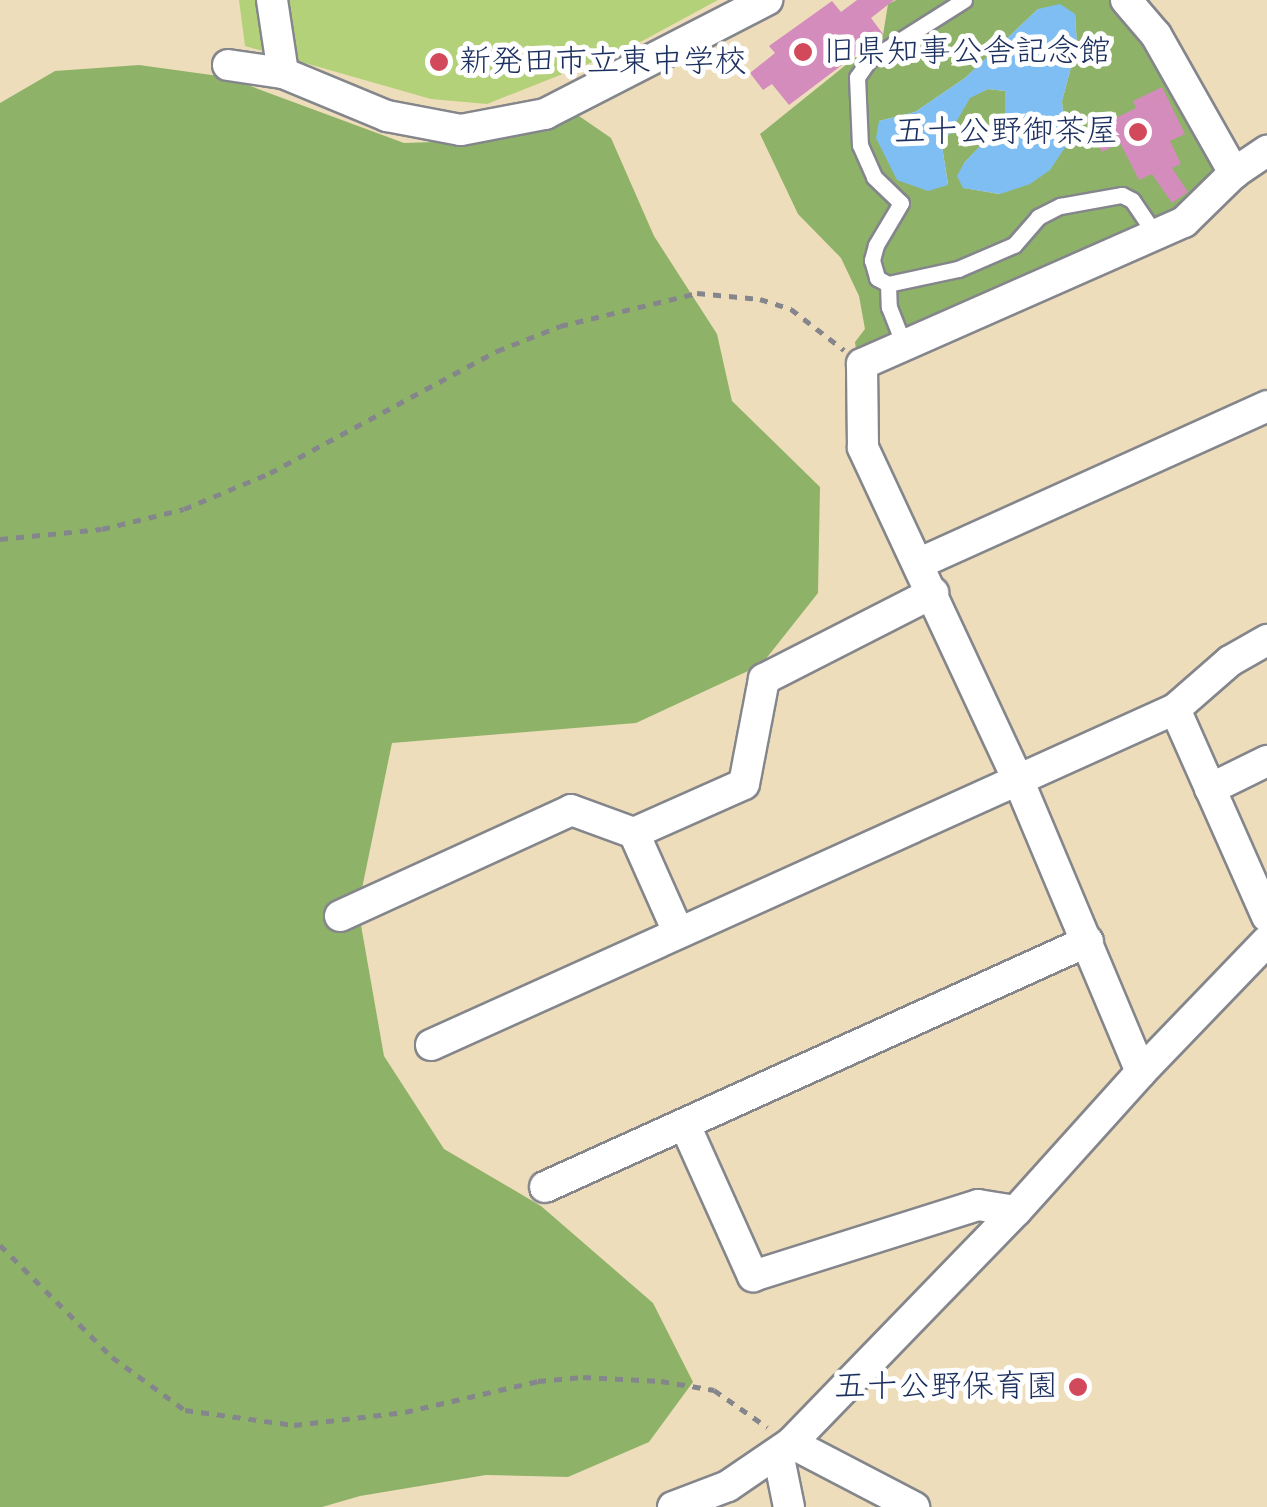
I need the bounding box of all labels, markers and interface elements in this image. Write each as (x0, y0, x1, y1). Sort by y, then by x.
place label: 旧県知事公舎記念館 (823, 33, 1111, 71)
marker: 旧県知事公舎記念館 (792, 41, 814, 63)
place label: 新発田市立東中学校 (459, 43, 747, 81)
marker: 新発田市立東中学校 (428, 51, 450, 73)
place label: 五十公野御茶屋 (894, 113, 1118, 151)
marker: 五十公野御茶屋 (1127, 121, 1149, 143)
place label: 五十公野保育園 (834, 1368, 1058, 1406)
marker: 五十公野保育園 (1067, 1376, 1089, 1398)

